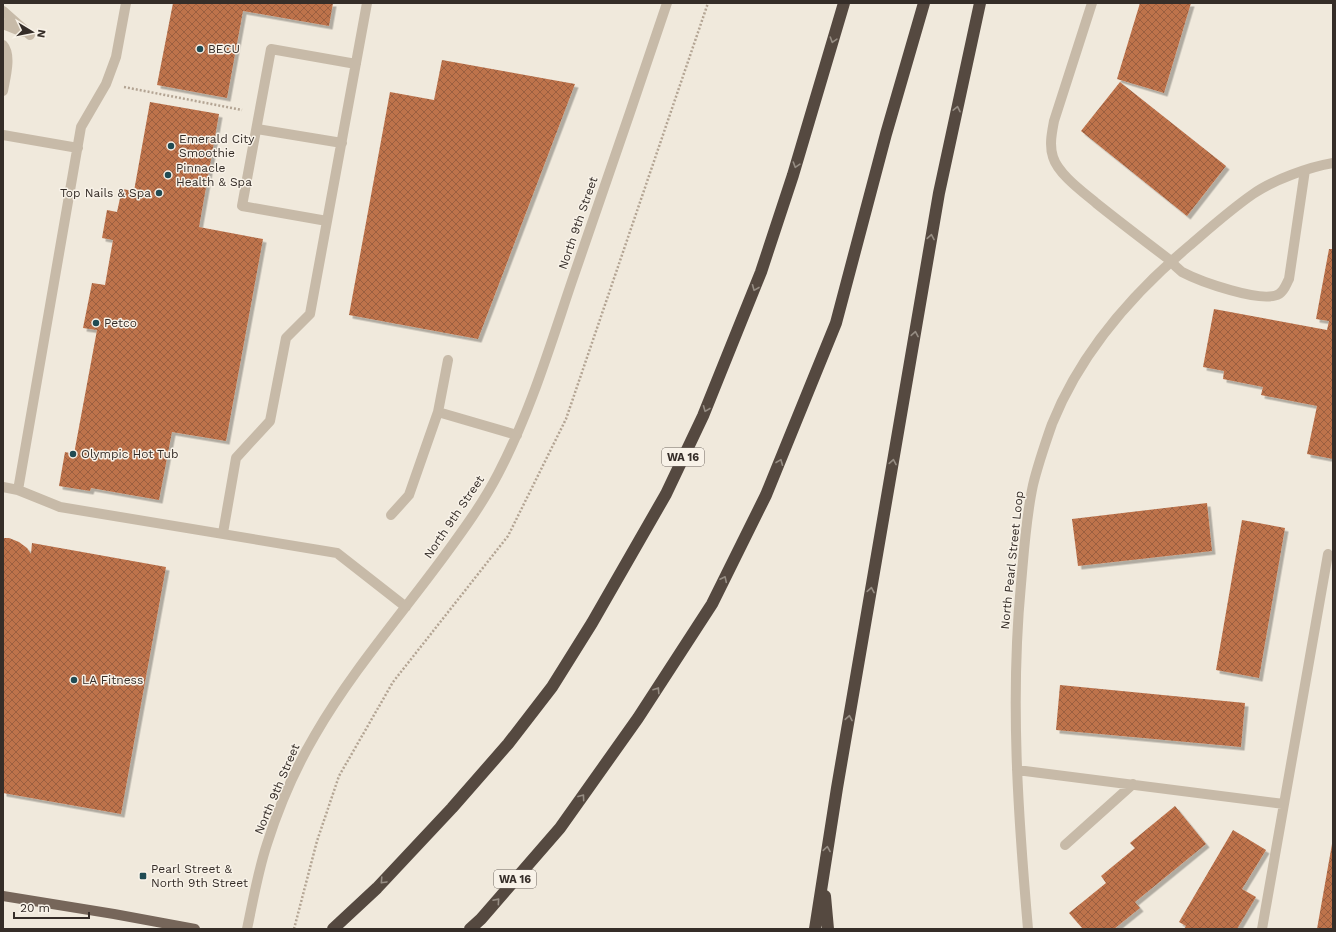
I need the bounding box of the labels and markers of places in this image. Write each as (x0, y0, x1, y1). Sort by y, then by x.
place label: BECU (208, 42, 240, 56)
marker: BECU (195, 44, 205, 54)
place label: Emerald City Smoothie (179, 132, 255, 160)
marker: Emerald City Smoothie (166, 141, 176, 151)
place label: Pinnacle Health & Spa (176, 161, 252, 189)
marker: Pinnacle Health & Spa (163, 170, 173, 180)
place label: Top Nails & Spa (60, 186, 151, 200)
marker: Top Nails & Spa (154, 188, 164, 198)
place label: Petco (104, 316, 137, 330)
marker: Petco (91, 318, 101, 328)
place label: Olympic Hot Tub (81, 447, 179, 461)
marker: Olympic Hot Tub (68, 449, 78, 459)
place label: LA Fitness (82, 673, 143, 687)
marker: LA Fitness (69, 675, 79, 685)
place label: Pearl Street & North 9th Street (151, 862, 248, 890)
marker: Pearl Street & North 9th Street (138, 871, 148, 881)

